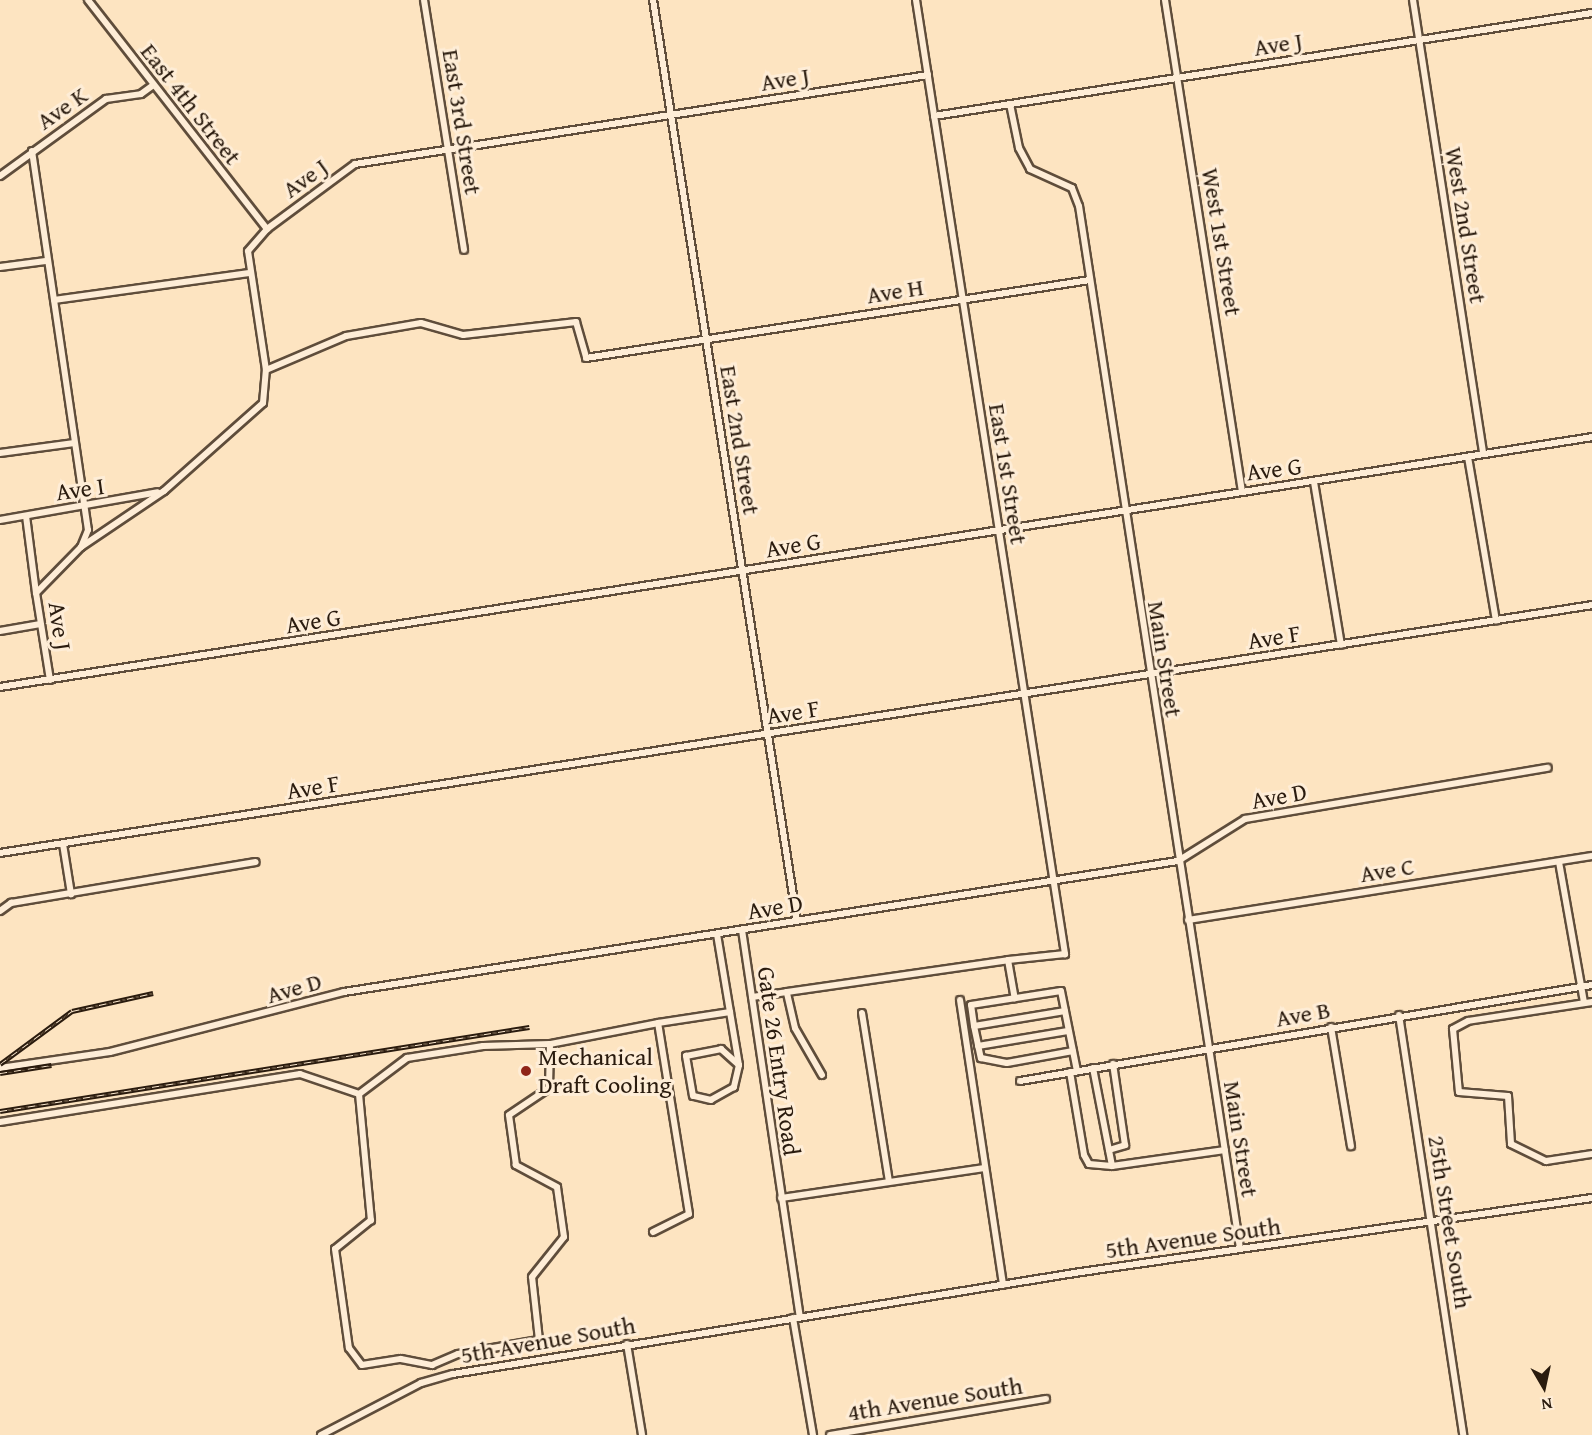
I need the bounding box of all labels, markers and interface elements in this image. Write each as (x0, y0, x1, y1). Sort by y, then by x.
street label: Ave J (1252, 26, 1304, 62)
street label: East 4th Street (135, 38, 247, 170)
street label: East 3rd Street (436, 47, 488, 197)
street label: Ave J (759, 61, 811, 97)
street label: Ave K (31, 80, 93, 136)
street label: West 2nd Street (1439, 145, 1493, 305)
street label: Ave J (277, 152, 333, 204)
street label: West 1st Street (1196, 166, 1248, 318)
street label: Ave H (864, 272, 926, 310)
street label: East 2nd Street (714, 363, 766, 517)
street label: East 1st Street (983, 401, 1033, 547)
street label: Ave G (1245, 451, 1303, 487)
street label: Ave I (54, 471, 106, 507)
street label: Ave G (763, 526, 823, 564)
street label: Main Street (1142, 599, 1188, 719)
street label: Ave J (42, 600, 78, 652)
street label: Ave G (283, 602, 343, 640)
street label: Ave F (1246, 619, 1302, 655)
street label: Ave F (765, 694, 821, 730)
street label: Ave F (285, 769, 341, 805)
street label: Ave D (1249, 777, 1309, 815)
street label: Ave C (1358, 852, 1416, 888)
street label: Ave D (745, 888, 805, 926)
street label: Gate 26 Entry Road (751, 965, 807, 1157)
street label: Ave D (263, 966, 325, 1010)
street label: Ave B (1273, 995, 1333, 1033)
place label: Mechanical Draft Cooling (538, 1043, 671, 1099)
marker: Mechanical Draft Cooling (519, 1064, 533, 1078)
street label: Main Street (1218, 1079, 1264, 1199)
street label: 25th Street South (1422, 1133, 1478, 1311)
street label: 5th Avenue South (1103, 1211, 1283, 1265)
street label: 5th Avenue South (458, 1310, 638, 1370)
north arrow (1514, 1357, 1574, 1417)
street label: 4th Avenue South (845, 1371, 1025, 1427)
text: N (1540, 1392, 1554, 1417)

